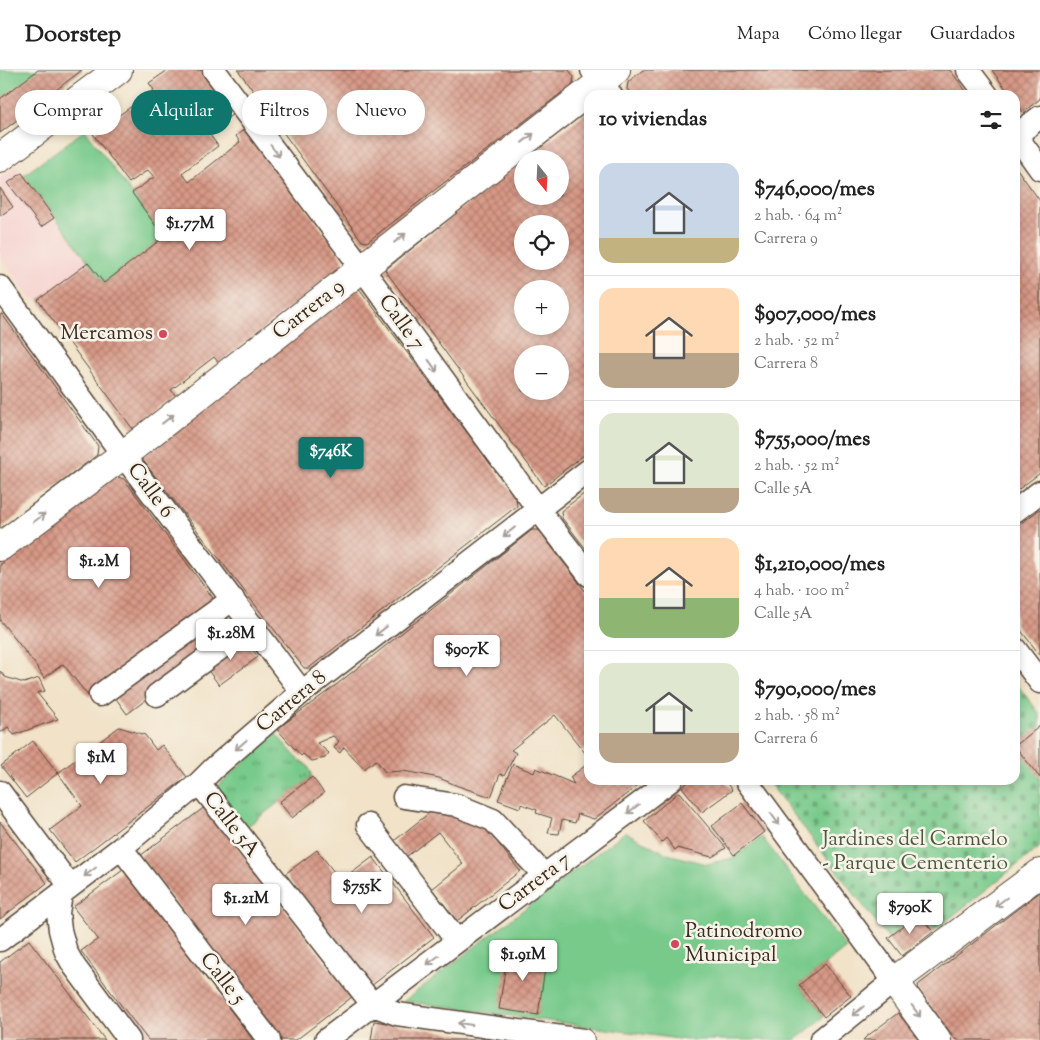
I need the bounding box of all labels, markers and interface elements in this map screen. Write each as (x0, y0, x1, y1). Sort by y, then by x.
text: Doorstep (25, 18, 121, 52)
text: Mapa (737, 22, 780, 48)
text: Cómo llegar (808, 22, 902, 48)
text: Guardados (930, 22, 1015, 48)
chip: Comprar (15, 90, 121, 135)
chip: Alquilar (131, 90, 232, 135)
chip: Filtros (242, 90, 327, 135)
chip: Nuevo (337, 90, 425, 135)
text: 10 viviendas (599, 105, 707, 135)
icon: filters (977, 106, 1005, 134)
one-way arrow (521, 133, 534, 144)
one-way arrow (269, 144, 280, 157)
north arrow (514, 150, 569, 205)
map controls (514, 150, 569, 400)
text: $746,000/mes (754, 175, 875, 205)
icon: home (639, 183, 699, 243)
text: 2 hab. · 64 m² (754, 205, 842, 228)
pin: $1.77M (149, 208, 231, 251)
text: $1.77M (166, 213, 214, 236)
button: locate (514, 215, 569, 270)
text: Carrera 9 (754, 228, 818, 251)
one-way arrow (393, 233, 406, 244)
street label: Carrera 9 (267, 272, 351, 348)
button: + (514, 280, 569, 335)
street label: Calle 7 (370, 289, 432, 358)
text: $907,000/mes (754, 300, 876, 330)
icon: home (639, 308, 699, 368)
place label: Mercamos (60, 319, 153, 349)
marker: Mercamos (157, 328, 169, 340)
text: 2 hab. · 52 m² (754, 330, 840, 353)
button: − (514, 345, 569, 400)
text: Carrera 8 (754, 353, 818, 376)
one-way arrow (428, 359, 439, 372)
one-way arrow (162, 414, 175, 425)
text: $755,000/mes (754, 425, 870, 455)
icon: home (639, 433, 699, 493)
pin: $746K (296, 436, 366, 479)
text: $746K (310, 441, 352, 464)
text: 2 hab. · 52 m² (754, 455, 840, 478)
street label: Calle 6 (119, 457, 181, 525)
text: Calle 5A (754, 478, 812, 501)
one-way arrow (32, 512, 45, 523)
one-way arrow (503, 526, 516, 537)
pin: $1.2M (64, 546, 134, 589)
text: $1,210,000/mes (754, 550, 885, 580)
text: $1.2M (79, 551, 119, 574)
icon: home (639, 558, 699, 618)
text: 4 hab. · 100 m² (754, 580, 850, 603)
text: Calle 5A (754, 603, 812, 626)
pin: $1.28M (190, 618, 272, 661)
text: $1.28M (207, 623, 255, 646)
one-way arrow (374, 626, 387, 637)
pin: $907K (432, 634, 502, 677)
text: $907K (445, 639, 489, 662)
street label: Carrera 8 (250, 663, 334, 741)
text: $790,000/mes (754, 675, 876, 705)
icon: home (639, 683, 699, 743)
text: 2 hab. · 58 m² (754, 705, 840, 728)
text: Carrera 6 (754, 728, 818, 751)
one-way arrow (235, 739, 248, 750)
pin: $1M (77, 742, 125, 785)
text: $1M (87, 747, 115, 770)
street label: Calle 5A (196, 786, 266, 864)
one-way arrow (626, 804, 639, 815)
one-way arrow (769, 812, 780, 825)
park label: Jardines del Carmelo - Parque Cementerio (821, 825, 1008, 879)
street label: Carrera 7 (492, 845, 578, 920)
one-way arrow (83, 867, 97, 877)
pin: $755K (327, 872, 397, 914)
text: $755K (342, 876, 382, 899)
pin: $1.21M (205, 884, 287, 926)
text: $1.21M (223, 888, 269, 911)
pin: $790K (875, 892, 945, 935)
one-way arrow (995, 896, 1008, 907)
text: $790K (888, 897, 932, 920)
place label: Patinodromo Municipal (685, 917, 803, 971)
marker: Patinodromo Municipal (669, 938, 681, 950)
pin: $1.91M (482, 940, 564, 982)
text: $1.91M (500, 944, 546, 967)
street label: Calle 5 (192, 946, 252, 1012)
one-way arrow (427, 954, 440, 965)
one-way arrow (911, 1004, 921, 1018)
one-way arrow (852, 1005, 865, 1016)
one-way arrow (457, 1018, 473, 1028)

